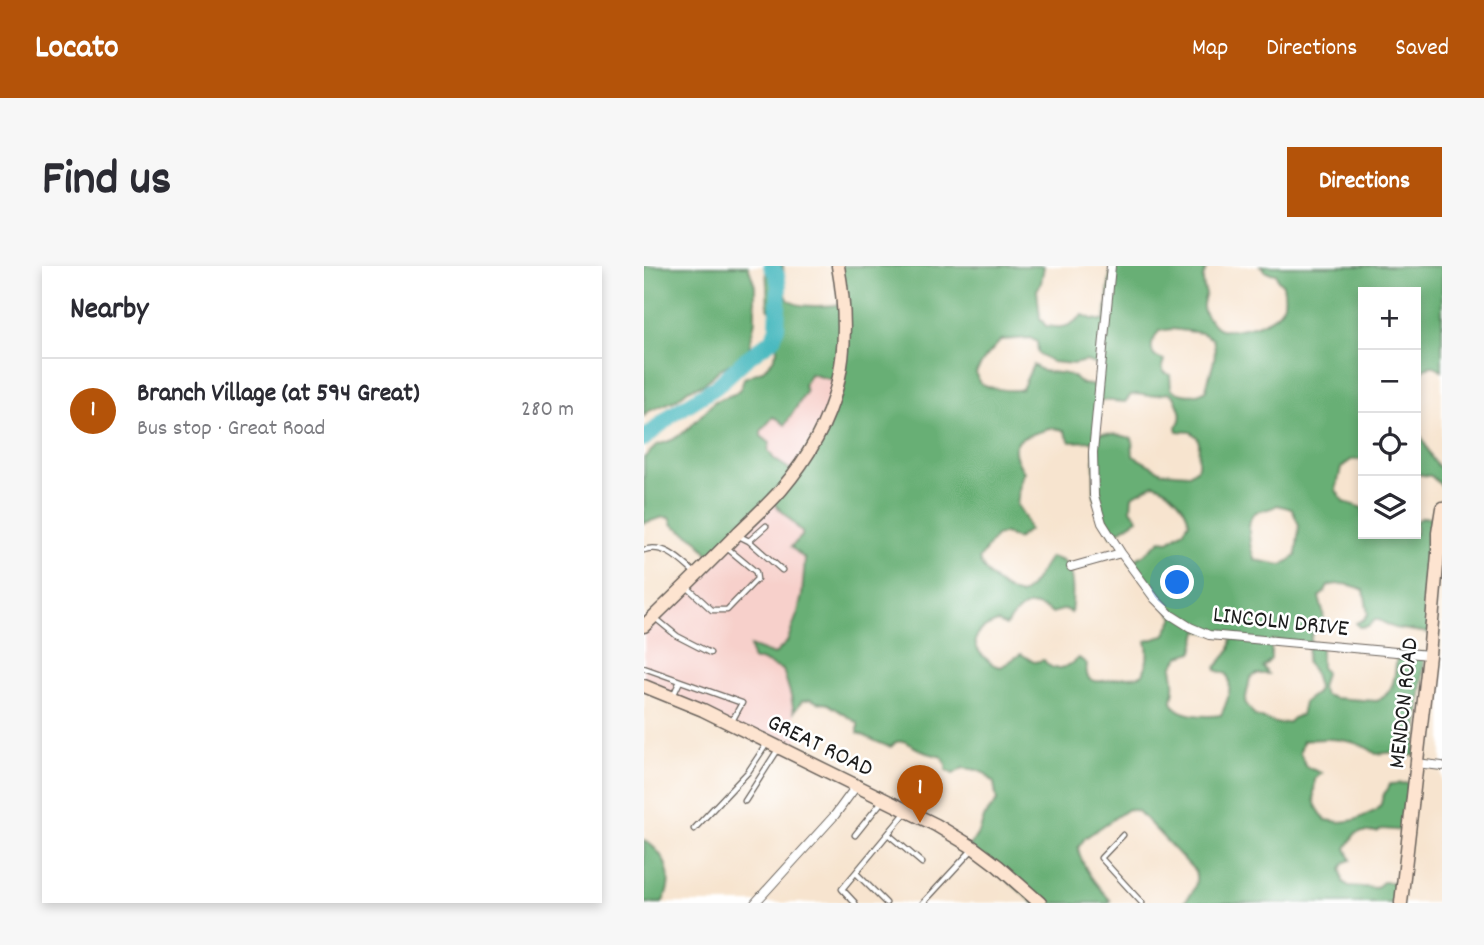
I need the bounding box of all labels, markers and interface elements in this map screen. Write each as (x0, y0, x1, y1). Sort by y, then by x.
text: Locato (35, 26, 119, 73)
text: Map (1192, 32, 1228, 66)
text: Directions (1266, 32, 1357, 66)
text: Saved (1395, 32, 1449, 66)
text: Find us (42, 147, 171, 217)
button: Directions (1287, 147, 1442, 217)
map controls (1358, 287, 1421, 539)
button: + (1358, 287, 1421, 350)
text: Nearby (70, 290, 148, 333)
button: − (1358, 350, 1421, 413)
text: Branch Village (at 594 Great) (137, 376, 420, 413)
text: 1 (90, 394, 96, 427)
text: 280 m (521, 394, 574, 427)
text: Bus stop · Great Road (137, 413, 325, 446)
button: locate (1358, 413, 1421, 476)
button: layers (1358, 476, 1421, 539)
your location (1160, 565, 1194, 599)
street label: LINCOLN DRIVE (1211, 599, 1350, 647)
street label: MENDON ROAD (1381, 636, 1429, 770)
street label: GREAT ROAD (761, 706, 878, 787)
pin: 1 (897, 765, 943, 823)

